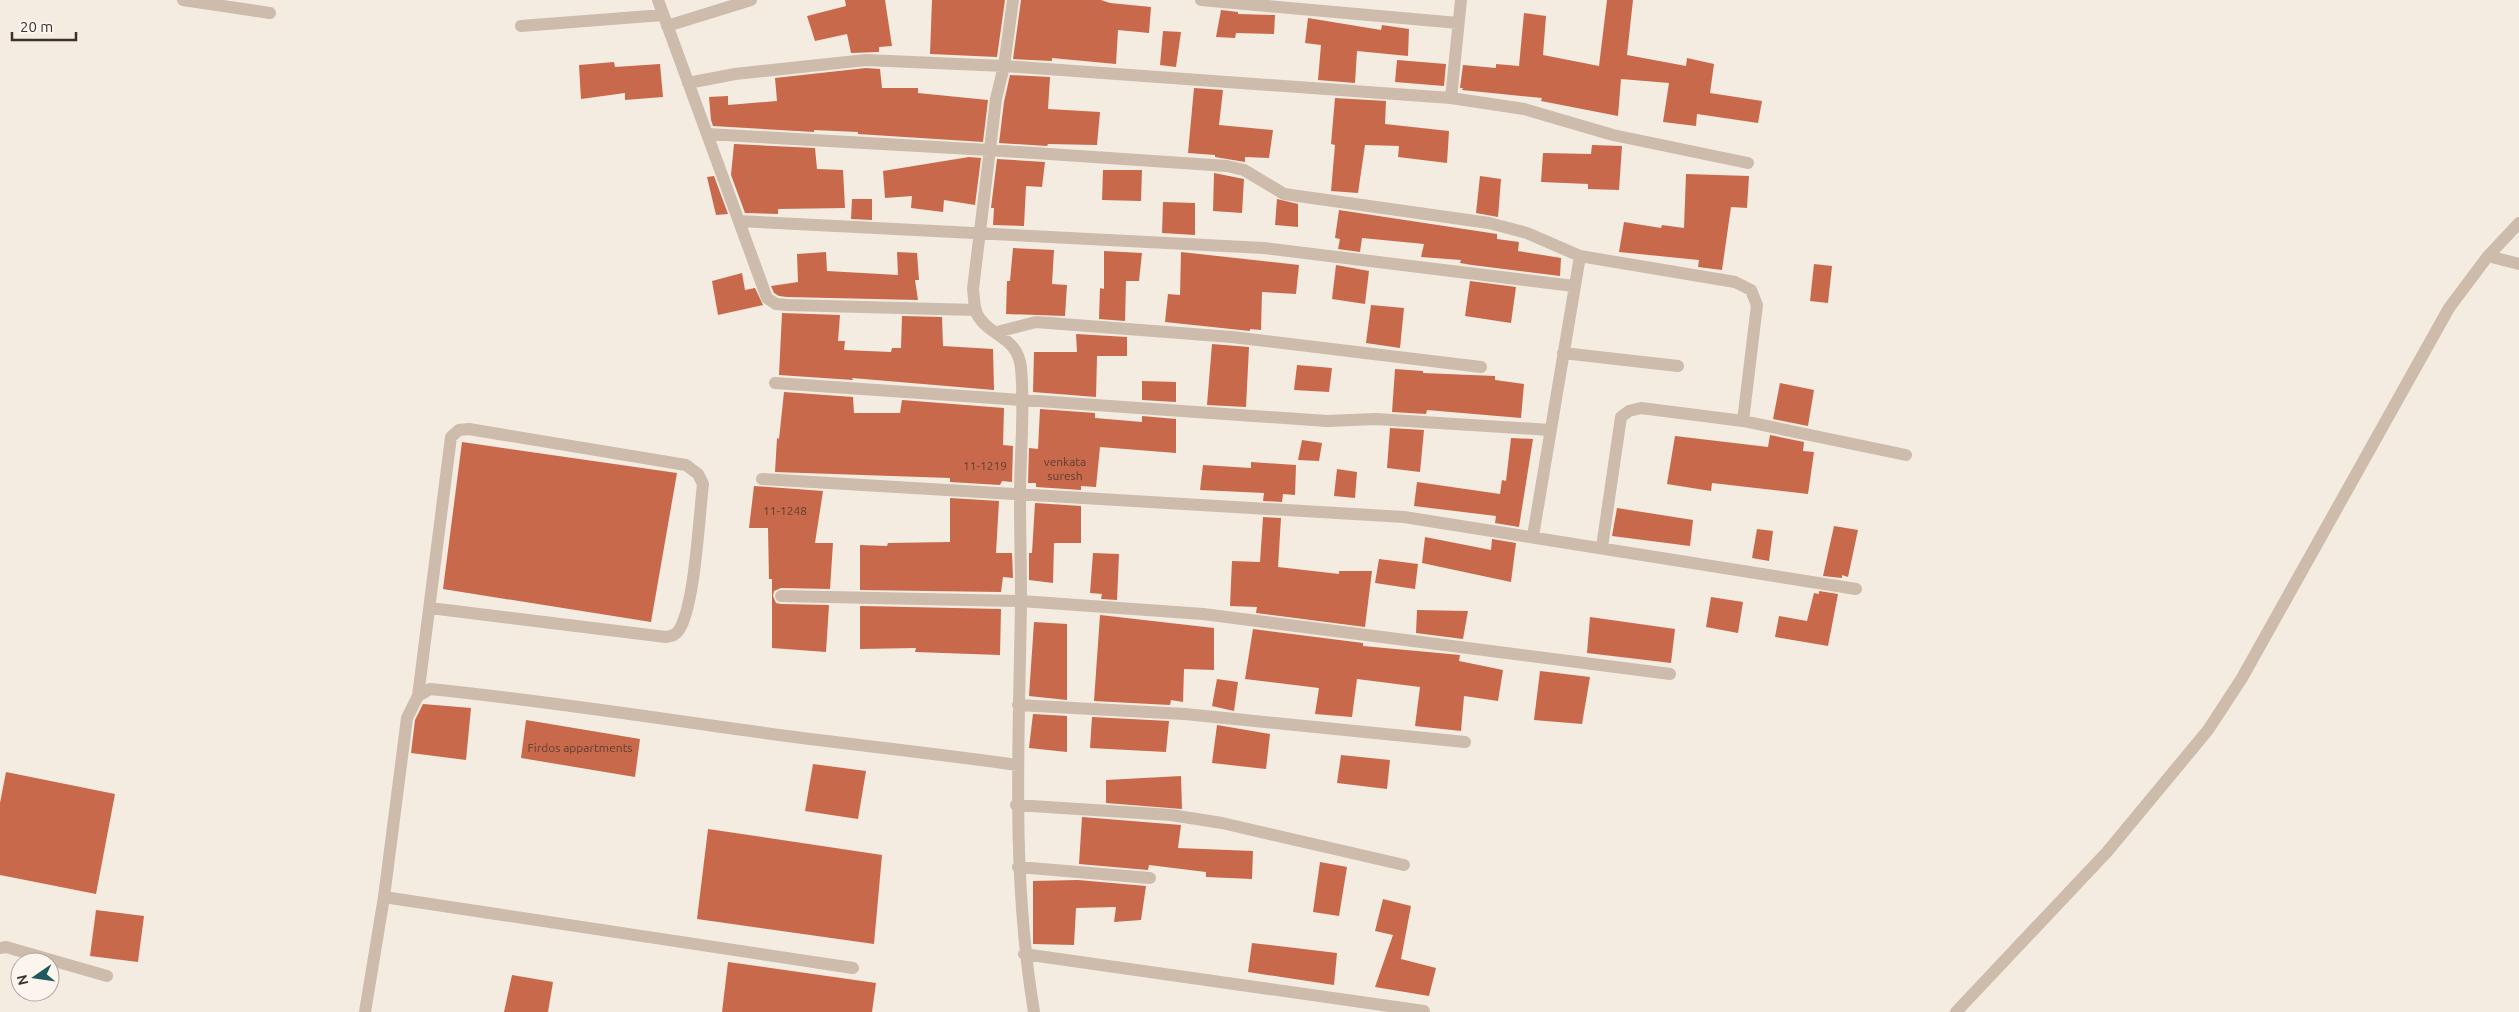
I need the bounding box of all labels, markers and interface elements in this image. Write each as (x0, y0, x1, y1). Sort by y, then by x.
scale bar (12, 10, 76, 42)
text: 20 m (20, 18, 53, 35)
house number: venkata suresh (1044, 455, 1086, 482)
house number: 11-1219 (963, 459, 1007, 472)
house number: 11-1248 (763, 504, 807, 517)
house number: Firdos appartments (527, 741, 633, 754)
north arrow (10, 952, 60, 1002)
text: N (13, 973, 31, 987)

